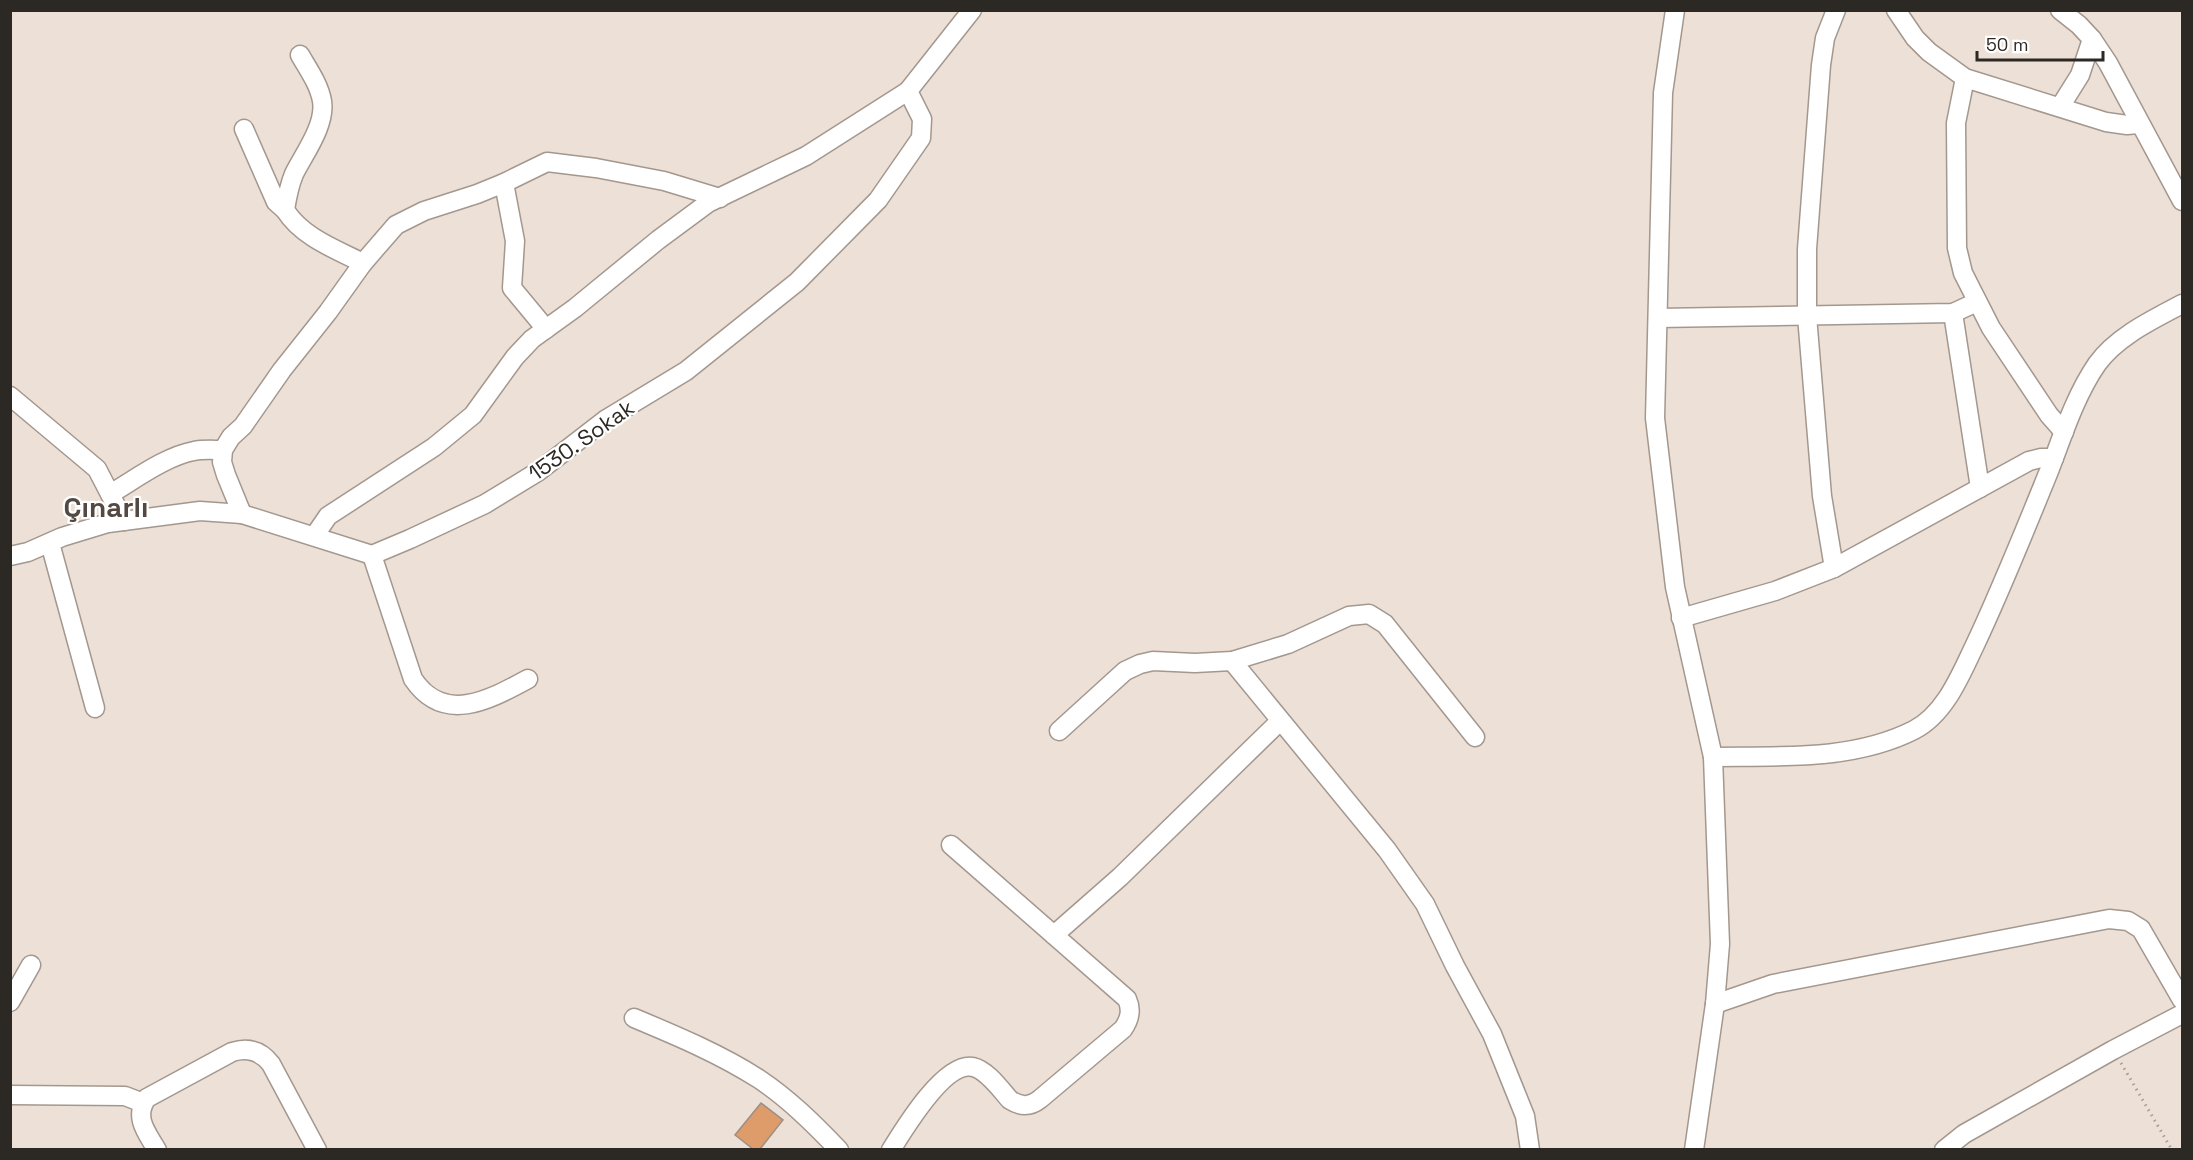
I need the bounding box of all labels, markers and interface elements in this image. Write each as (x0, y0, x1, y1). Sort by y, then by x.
scale bar (1977, 24, 2103, 62)
text: 50 m (1986, 33, 2028, 56)
street label: 1530. Sokak (523, 393, 640, 487)
district label: Çınarlı (64, 489, 148, 525)

